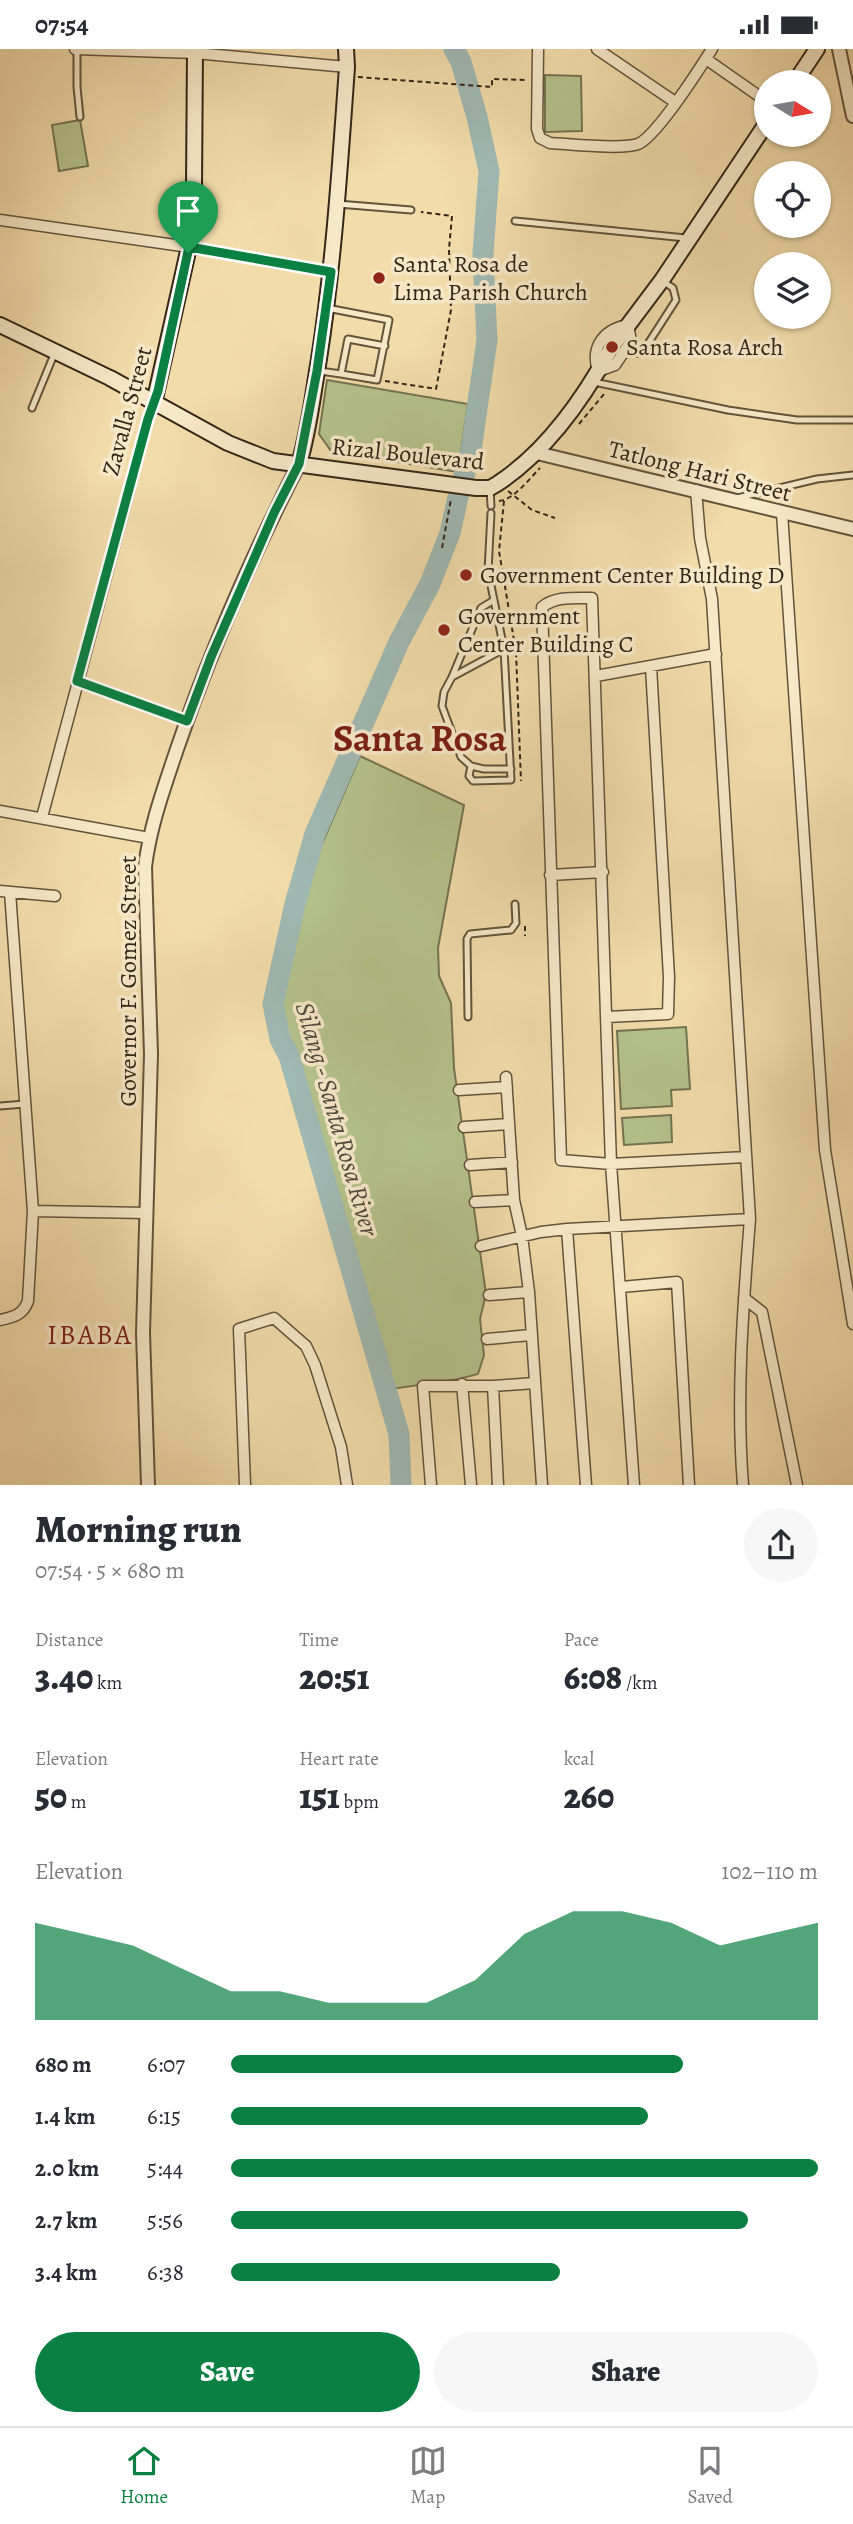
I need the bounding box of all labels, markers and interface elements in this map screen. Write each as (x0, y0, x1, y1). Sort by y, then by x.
text: 07:54 (35, 7, 89, 42)
north arrow (754, 70, 831, 147)
map controls (754, 70, 831, 329)
button: locate (754, 161, 831, 238)
pin (158, 181, 218, 253)
icon: arrive (169, 192, 207, 230)
place label: Santa Rosa de Lima Parish Church (393, 248, 588, 308)
button: layers (754, 252, 831, 329)
marker: Santa Rosa de Lima Parish Church (371, 270, 387, 286)
place label: Santa Rosa Arch (626, 331, 784, 363)
marker: Santa Rosa Arch (604, 339, 620, 355)
street label: Zavalla Street (94, 343, 160, 479)
street label: Rizal Boulevard (330, 430, 486, 478)
street label: Tatlong Hari Street (605, 433, 795, 509)
place label: Government Center Building D (480, 559, 785, 591)
marker: Government Center Building D (458, 567, 474, 583)
place label: Government Center Building C (458, 600, 634, 660)
marker: Government Center Building C (436, 622, 452, 638)
district label: Santa Rosa (333, 712, 508, 764)
street label: Governor F. Gomez Street (112, 855, 144, 1107)
water label: Silang - Santa Rosa River (287, 998, 387, 1241)
district label: IBABA (47, 1316, 133, 1354)
text: Morning run (35, 1503, 242, 1555)
button: share (744, 1508, 818, 1582)
text: 07:54 · 5 × 680 m (35, 1555, 185, 1586)
text: Distance (35, 1627, 103, 1653)
text: Time (299, 1627, 339, 1653)
text: Pace (564, 1627, 599, 1653)
text: 3.40 (35, 1653, 93, 1701)
text: 20:51 (299, 1653, 369, 1701)
text: 6:08 (564, 1653, 622, 1701)
text: km (93, 1670, 122, 1696)
text: /km (622, 1670, 657, 1696)
text: Elevation (35, 1746, 108, 1772)
text: Heart rate (299, 1746, 379, 1772)
text: kcal (564, 1746, 594, 1772)
text: 50 (35, 1772, 67, 1820)
text: 151 (299, 1772, 340, 1820)
text: 260 (564, 1772, 614, 1820)
text: m (67, 1789, 87, 1815)
text: bpm (340, 1789, 379, 1815)
text: Elevation (35, 1856, 123, 1887)
text: 102–110 m (721, 1856, 818, 1887)
text: 680 m (35, 2049, 92, 2080)
text: 6:07 (147, 2049, 185, 2080)
text: 1.4 km (35, 2101, 96, 2132)
text: 6:15 (147, 2101, 181, 2132)
text: 2.0 km (35, 2153, 99, 2184)
text: 5:44 (147, 2153, 183, 2184)
text: 2.7 km (35, 2205, 97, 2236)
text: 5:56 (147, 2205, 183, 2236)
text: 3.4 km (35, 2257, 97, 2288)
text: 6:38 (147, 2257, 184, 2288)
button: Save (35, 2332, 420, 2412)
button: Share (434, 2332, 818, 2412)
tab: Home (120, 2442, 168, 2510)
tab: Map (409, 2442, 447, 2510)
tab: Saved (688, 2442, 733, 2510)

